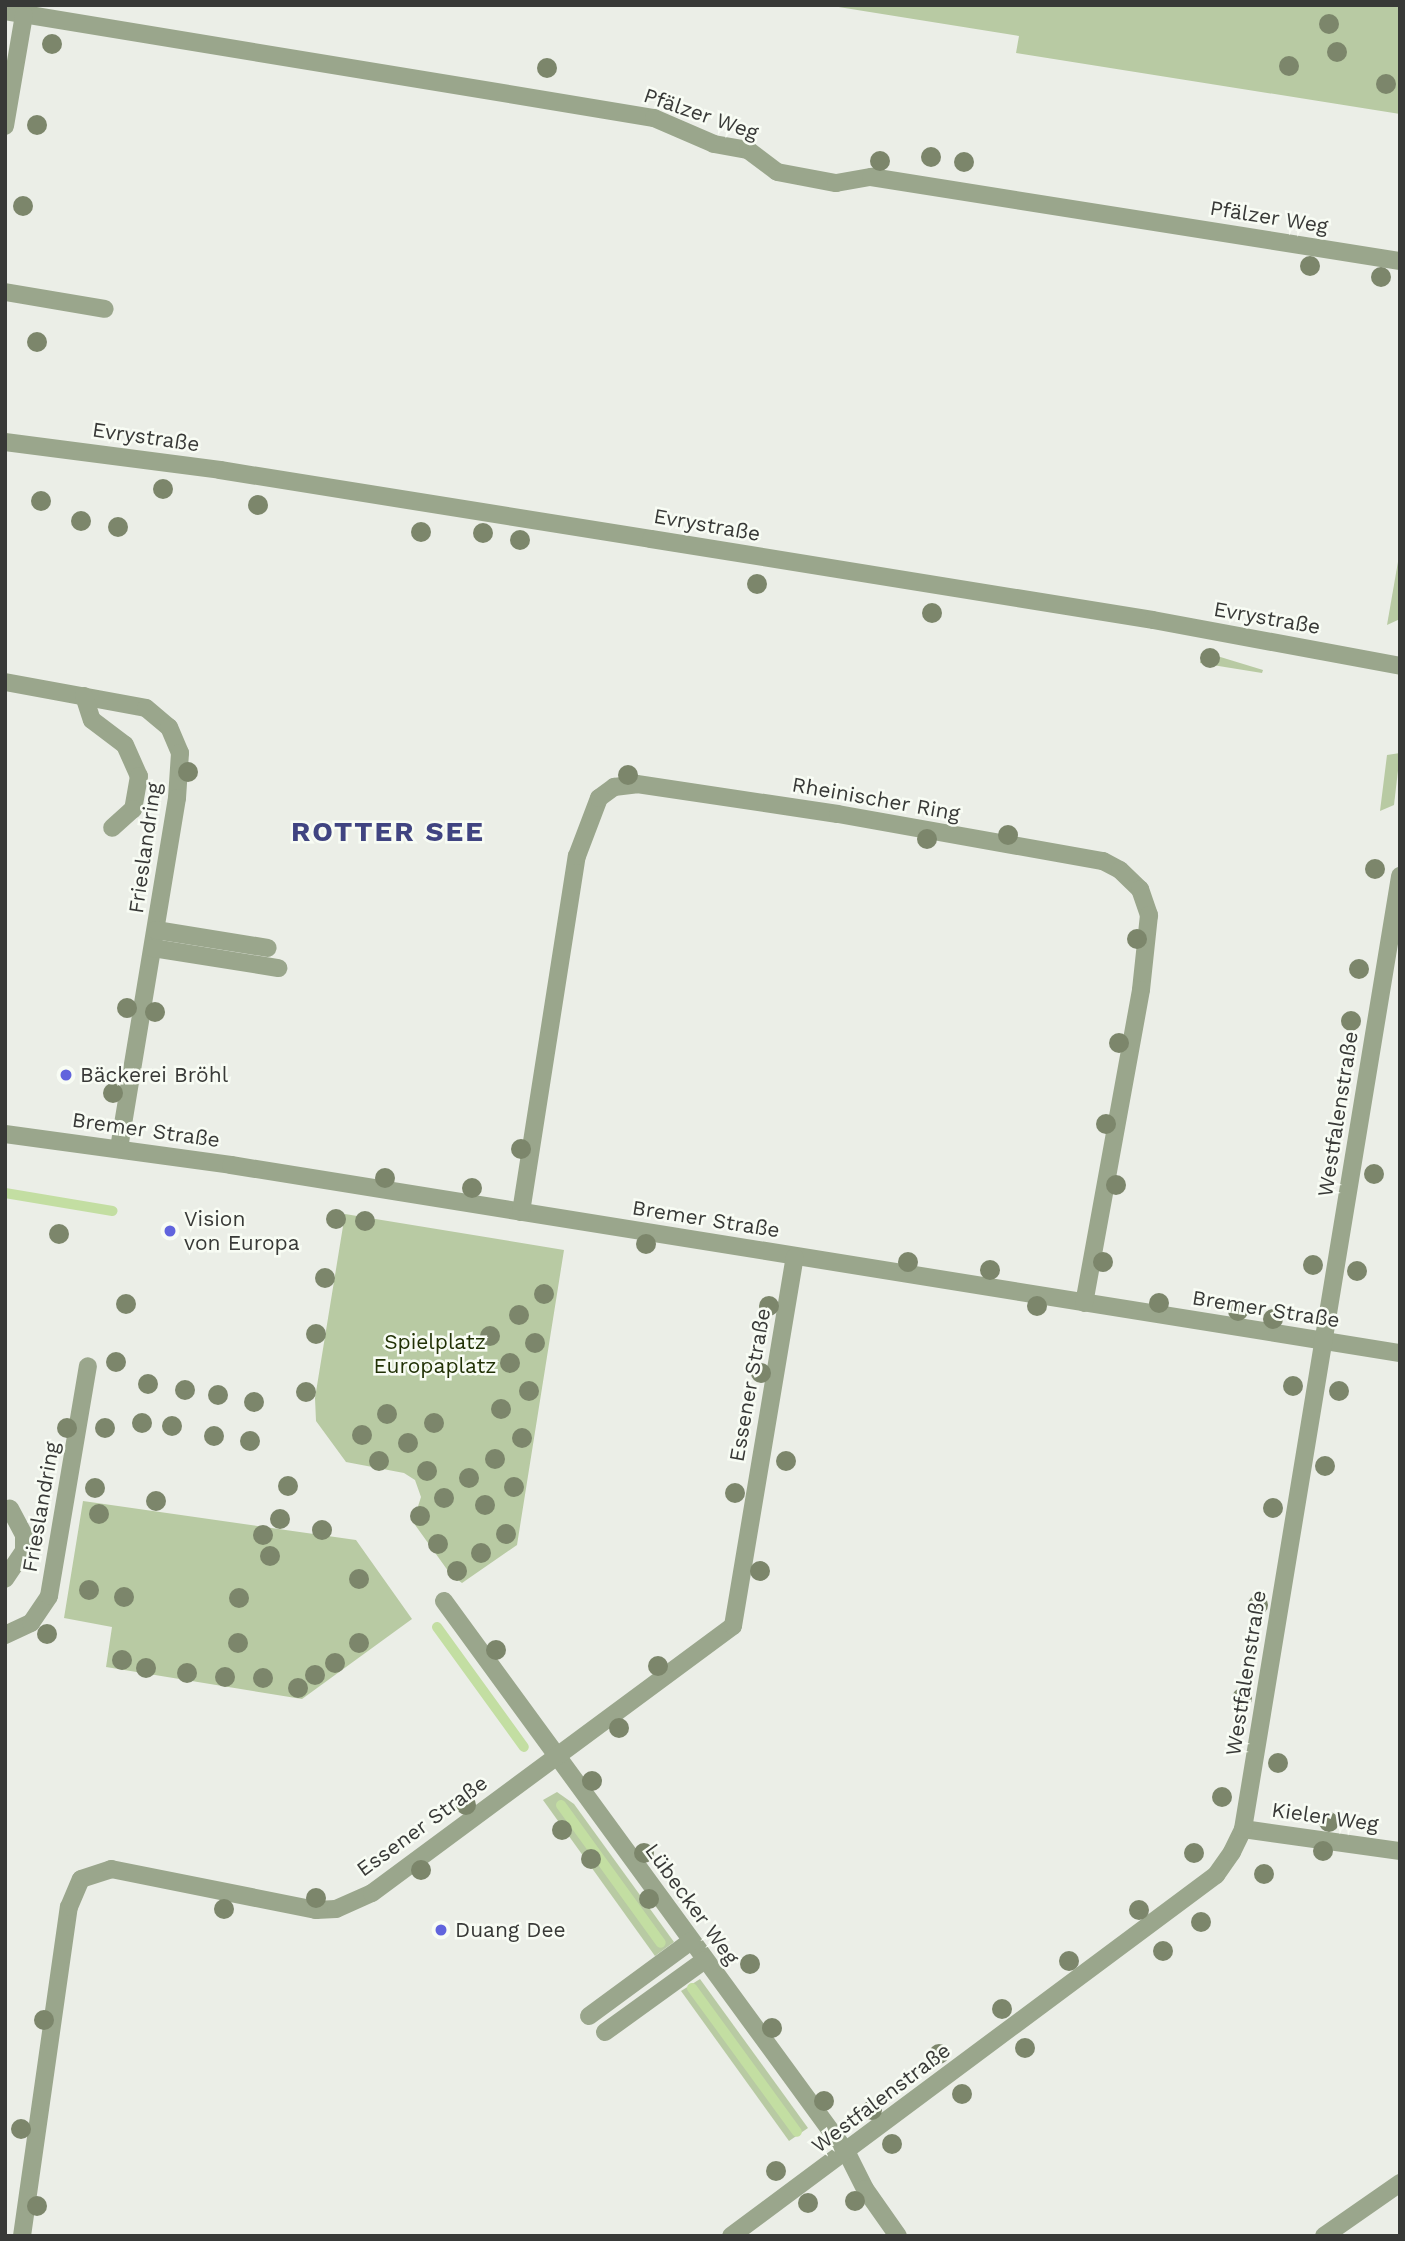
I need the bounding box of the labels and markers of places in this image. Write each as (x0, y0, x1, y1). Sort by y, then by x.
place label: Bäckerei Bröhl (80, 1062, 228, 1088)
marker: Bäckerei Bröhl (58, 1067, 74, 1083)
place label: Vision von Europa (184, 1206, 300, 1256)
marker: Vision von Europa (162, 1223, 178, 1239)
place label: Duang Dee (455, 1917, 566, 1943)
marker: Duang Dee (433, 1922, 449, 1938)

